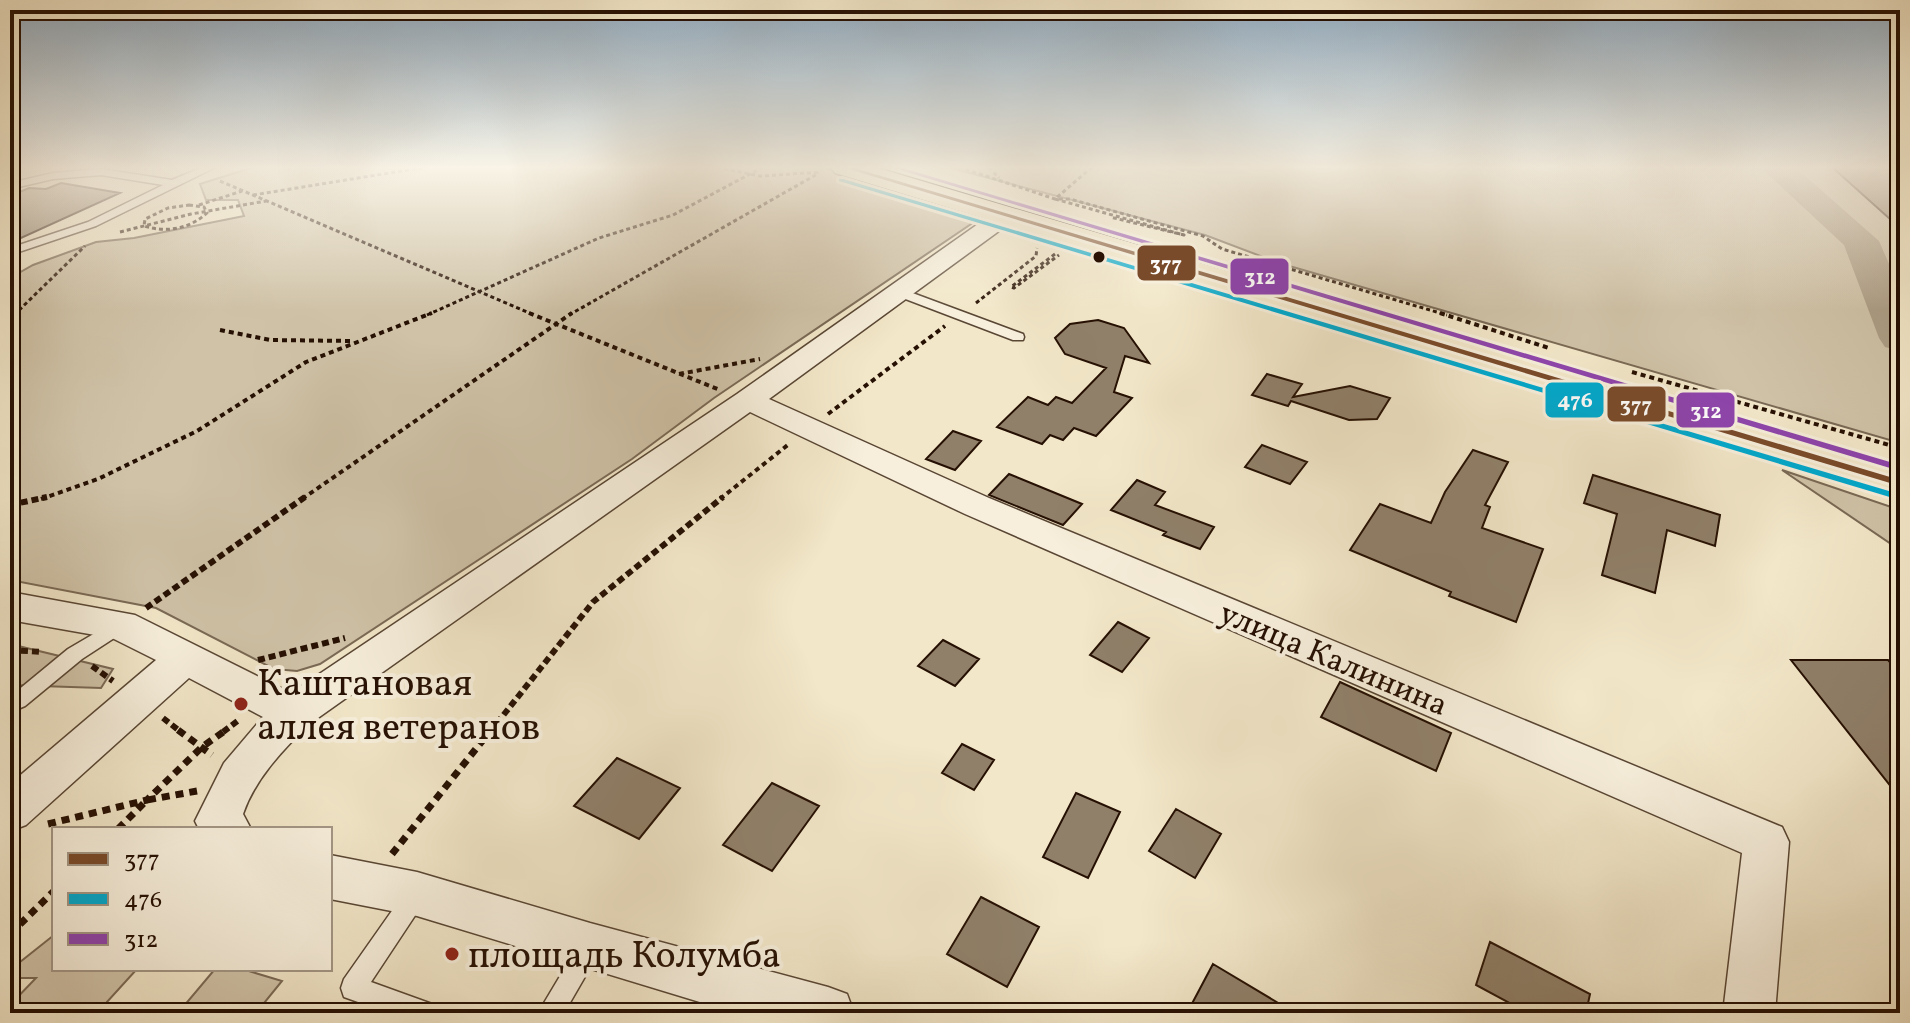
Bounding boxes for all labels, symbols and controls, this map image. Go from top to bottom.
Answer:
line badge: 377 [1136,244,1197,282]
unlabelled marker [1091,249,1107,265]
text: 377 [1150,250,1182,281]
line badge: 312 [1229,257,1290,296]
text: 312 [1244,263,1276,294]
line badge: 476 [1544,381,1605,419]
line badge: 377 [1606,385,1667,423]
text: 476 [1557,386,1593,417]
text: 377 [1620,391,1652,422]
line badge: 312 [1675,391,1736,429]
text: 312 [1690,397,1722,428]
street label: улица Калинина [1212,593,1454,729]
place label: Каштановая аллея ветеранов [257,659,540,756]
marker: Каштановая аллея ветеранов [232,695,250,713]
legend [52,827,332,971]
text: 377 [124,844,160,878]
text: 476 [124,884,162,918]
text: 312 [124,924,159,958]
place label: площадь Колумба [468,931,781,984]
marker: площадь Колумба [443,945,461,963]

